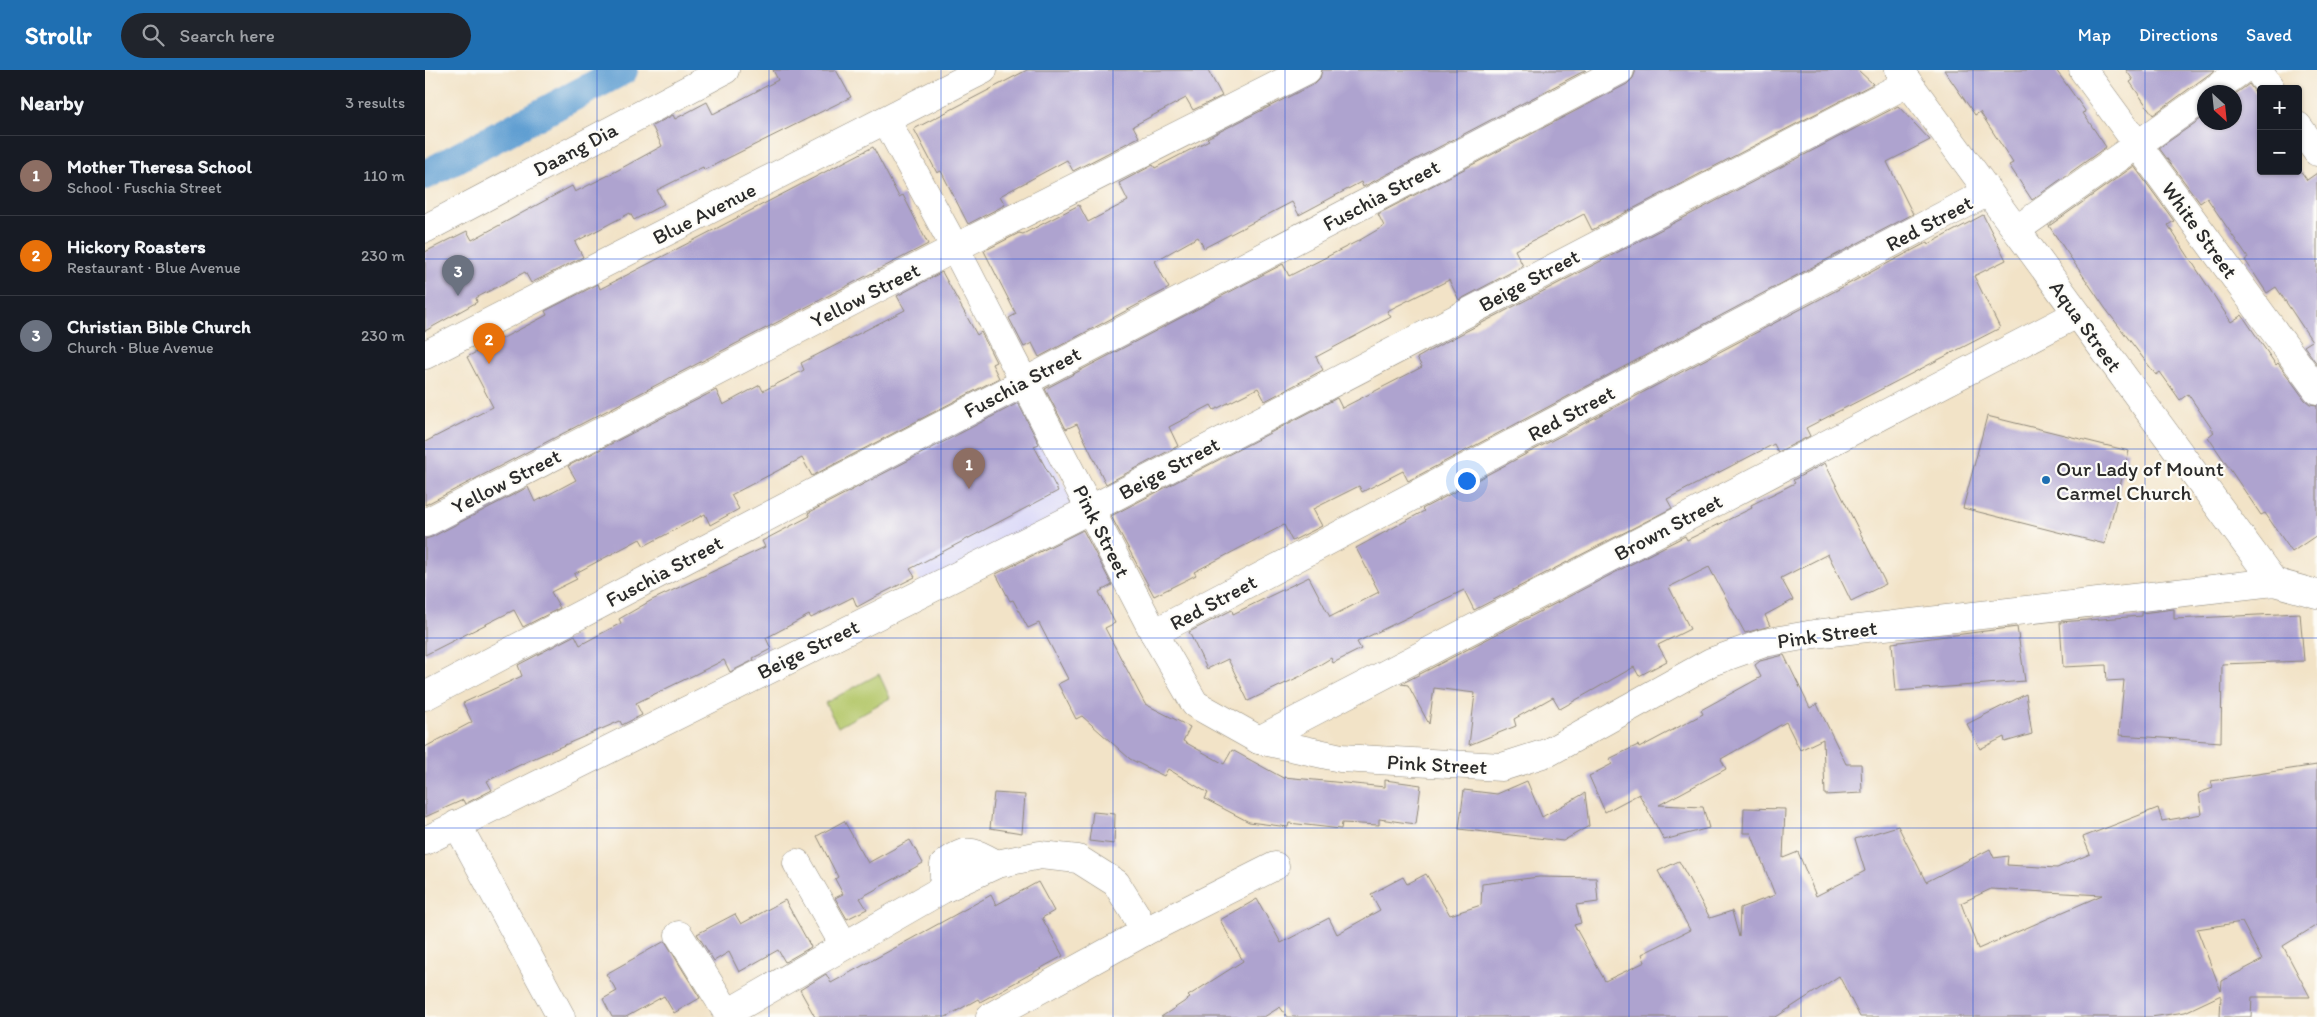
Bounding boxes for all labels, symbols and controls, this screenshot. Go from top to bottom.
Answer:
search box [121,13,471,58]
text: Strollr [25,21,91,50]
icon: search [139,21,167,49]
text: Search here [179,24,275,47]
text: Map [2078,24,2111,46]
text: Directions [2139,24,2218,46]
text: Saved [2246,24,2292,46]
north arrow [2197,85,2242,130]
map controls [2257,85,2302,175]
button: + [2257,85,2302,130]
text: Nearby [20,90,84,115]
text: 3 results [345,93,405,112]
street label: Daang Dia [529,116,622,182]
button: − [2257,130,2302,175]
street label: Fuschia Street [1318,154,1444,236]
text: Mother Theresa School [67,155,252,178]
text: 1 [32,166,40,185]
text: 110 m [363,166,405,185]
street label: Blue Avenue [648,176,760,250]
street label: White Street [2157,177,2243,283]
text: School · Fuschia Street [67,178,222,197]
street label: Red Street [1881,190,1977,256]
text: Hickory Roasters [67,235,206,258]
street label: Beige Street [1474,243,1584,317]
text: 2 [32,246,40,265]
text: 230 m [361,246,405,265]
pin: 3 [442,255,474,296]
street label: Yellow Street [806,257,924,333]
text: Restaurant · Blue Avenue [67,258,241,277]
street label: Aqua Street [2044,275,2128,377]
text: Christian Bible Church [67,315,251,338]
pin: 2 [473,323,505,364]
text: 3 [32,326,40,345]
text: 230 m [361,326,405,345]
text: Church · Blue Avenue [67,338,214,357]
street label: Fuschia Street [959,341,1085,423]
street label: Red Street [1523,380,1619,446]
street label: Beige Street [1114,431,1224,505]
street label: Yellow Street [447,443,565,519]
pin: 1 [953,448,985,489]
place label: Our Lady of Mount Carmel Church [2056,456,2224,505]
your location [1454,468,1480,494]
marker: Our Lady of Mount Carmel Church [2040,474,2052,486]
street label: Pink Street [1068,481,1136,582]
street label: Brown Street [1610,488,1727,566]
street label: Fuschia Street [601,530,727,612]
street label: Red Street [1165,569,1261,635]
street label: Beige Street [753,614,863,684]
street label: Pink Street [1775,615,1879,653]
street label: Pink Street [1386,749,1488,779]

